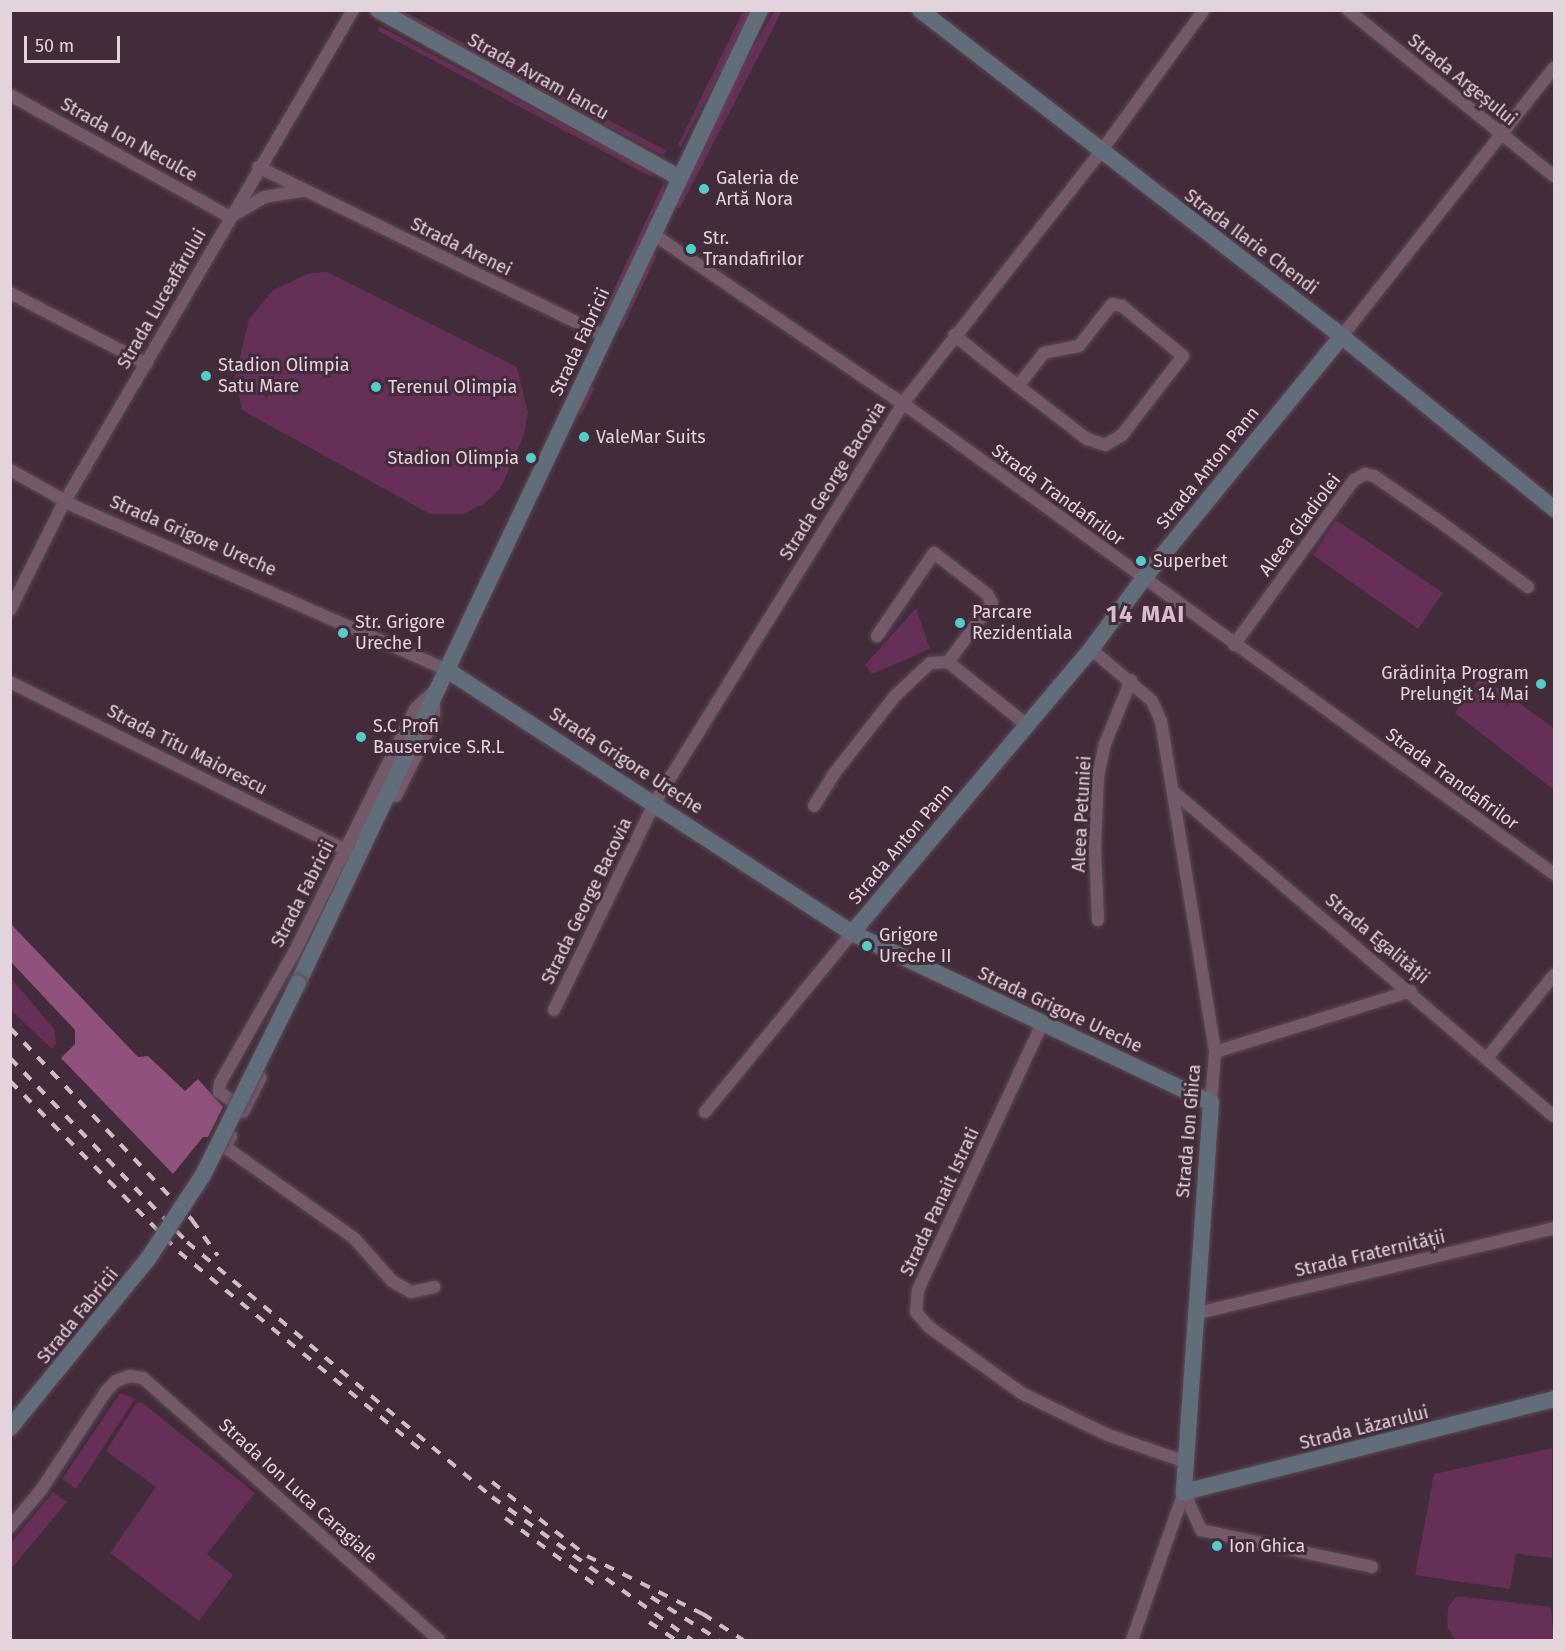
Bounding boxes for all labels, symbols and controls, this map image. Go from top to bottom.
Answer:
scale bar [27,24,123,62]
street label: Strada Avram Iancu [464,29,612,125]
street label: Strada Argeșului [1403,30,1521,130]
text: 50 m [35,35,74,57]
street label: Strada Ion Neculce [57,93,201,187]
place label: Galeria de Artă Nora [716,168,799,210]
marker: Galeria de Artă Nora [697,182,711,196]
street label: Strada Ilarie Chendi [1180,185,1322,299]
street label: Strada Arenei [407,213,515,281]
street label: Strada Luceafărului [113,225,211,373]
place label: Str. Trandafirilor [703,228,804,270]
marker: Str. Trandafirilor [684,242,698,256]
street label: Strada Fabricii [546,285,614,399]
place label: Stadion Olimpia Satu Mare [218,355,349,398]
marker: Stadion Olimpia Satu Mare [199,369,213,383]
place label: Terenul Olimpia [388,376,517,398]
marker: Terenul Olimpia [369,380,383,394]
street label: Strada George Bacovia [775,398,891,564]
street label: Strada Anton Pann [1152,403,1264,533]
place label: ValeMar Suits [596,426,706,448]
marker: ValeMar Suits [577,430,591,444]
street label: Strada Trandafirilor [987,440,1129,550]
place label: Stadion Olimpia [388,447,519,469]
marker: Stadion Olimpia [524,451,538,465]
street label: Aleea Gladiolei [1255,470,1345,580]
street label: Strada Grigore Ureche [106,491,280,581]
place label: Superbet [1153,550,1228,572]
marker: Superbet [1134,554,1148,568]
district label: 14 MAI [1106,601,1186,629]
place label: Parcare Rezidentiala [972,602,1073,644]
place label: Str. Grigore Ureche I [355,612,445,654]
marker: Parcare Rezidentiala [953,616,967,630]
marker: Str. Grigore Ureche I [336,626,350,640]
place label: Grădinița Program Prelungit 14 Mai [1381,663,1529,706]
marker: Grădinița Program Prelungit 14 Mai [1534,677,1548,691]
street label: Strada Titu Maiorescu [103,700,271,800]
street label: Strada Grigore Ureche [545,703,707,819]
place label: S.C Profi Bauservice S.R.L [373,716,504,758]
street label: Strada Trandafirilor [1381,724,1523,834]
marker: S.C Profi Bauservice S.R.L [354,730,368,744]
street label: Aleea Petuniei [1068,755,1096,873]
street label: Strada Anton Pann [844,779,958,909]
street label: Strada George Bacovia [537,814,637,988]
street label: Strada Fabricii [267,837,339,951]
street label: Strada Egalității [1321,889,1433,989]
place label: Grigore Ureche II [879,925,951,968]
marker: Grigore Ureche II [860,939,874,953]
street label: Strada Grigore Ureche [974,962,1146,1058]
street label: Strada Ion Ghica [1172,1063,1206,1199]
street label: Strada Panait Istrati [896,1124,984,1280]
street label: Strada Fraternității [1293,1226,1447,1282]
street label: Strada Fabricii [33,1264,123,1368]
street label: Strada Lăzarului [1297,1402,1431,1454]
street label: Strada Ion Luca Caragiale [214,1414,382,1568]
place label: Ion Ghica [1229,1535,1305,1557]
marker: Ion Ghica [1210,1539,1224,1553]

